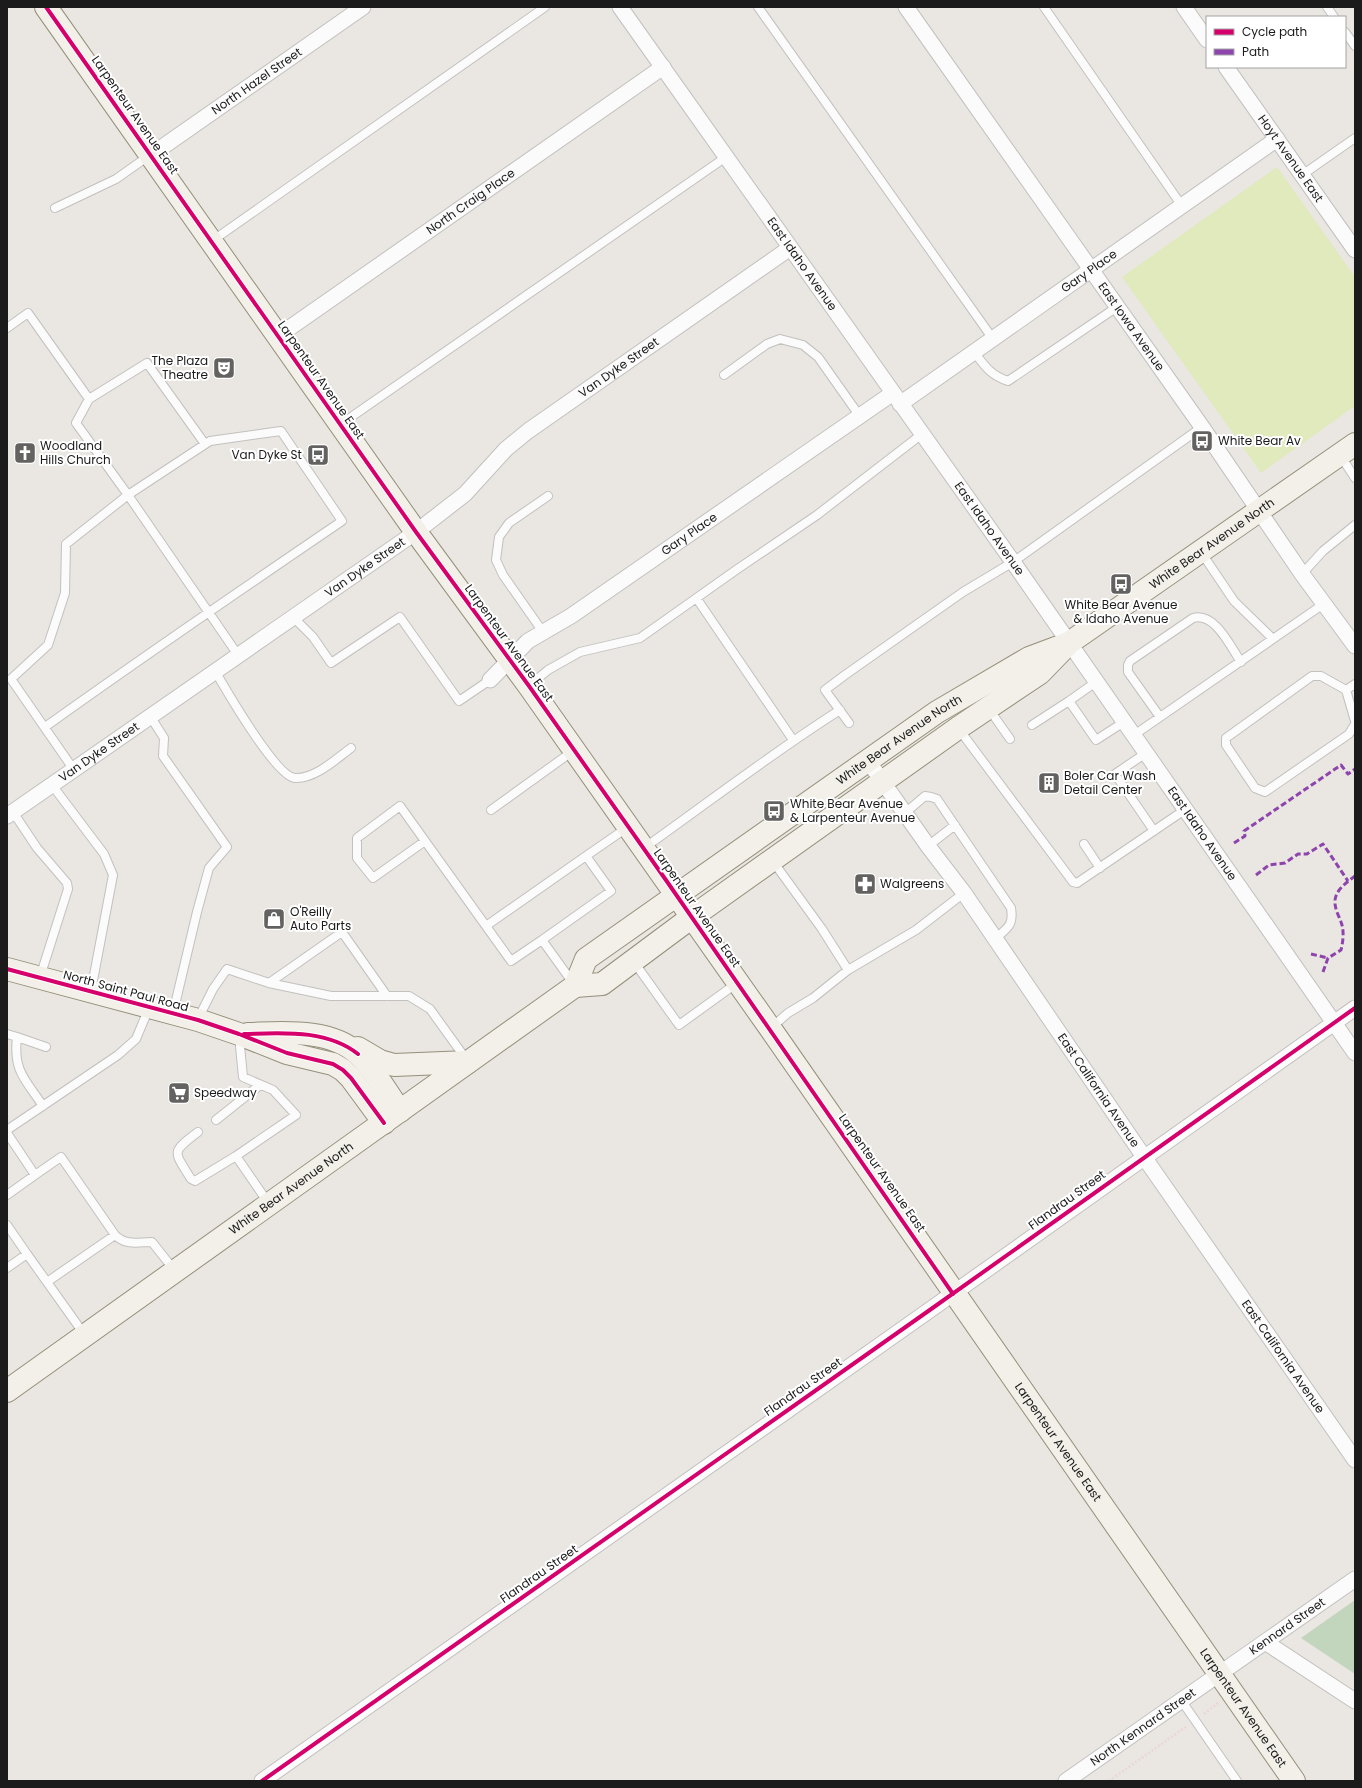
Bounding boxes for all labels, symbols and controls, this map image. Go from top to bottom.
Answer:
legend [1206,16,1346,68]
text: Cycle path [1242,23,1307,40]
street label: North Hazel Street [208,43,305,118]
text: Path [1242,43,1269,60]
street label: Larpenteur Avenue East [88,52,183,177]
street label: Hoyt Avenue East [1254,111,1328,205]
street label: North Craig Place [423,164,518,238]
street label: East Idaho Avenue [763,214,841,314]
street label: Gary Place [1057,245,1120,296]
street label: East Iowa Avenue [1094,278,1169,374]
street label: Larpenteur Avenue East [274,317,369,442]
street label: Van Dyke Street [575,333,662,401]
place label: The Plaza Theatre [152,352,208,383]
theatre icon: The Plaza Theatre [211,355,237,381]
bus stop icon: White Bear Av [1189,428,1215,454]
place label: White Bear Av [1218,432,1301,449]
place label: Woodland Hills Church [40,437,111,468]
church icon: Woodland Hills Church [12,440,38,466]
bus stop icon: Van Dyke St [305,442,331,468]
place label: Van Dyke St [231,446,302,463]
street label: East Idaho Avenue [951,478,1029,578]
street label: White Bear Avenue North [1145,494,1278,593]
street label: Gary Place [657,508,720,559]
street label: Van Dyke Street [321,533,408,601]
bus stop icon: White Bear Avenue & Idaho Avenue [1108,571,1134,597]
street label: Larpenteur Avenue East [461,581,558,705]
place label: White Bear Avenue & Idaho Avenue [1064,596,1178,627]
street label: White Bear Avenue North [832,690,965,788]
street label: Van Dyke Street [55,718,142,786]
place label: Boler Car Wash Detail Center [1064,767,1156,798]
building icon: Boler Car Wash Detail Center [1036,770,1062,796]
street label: East Idaho Avenue [1164,783,1241,884]
place label: White Bear Avenue & Larpenteur Avenue [790,795,915,826]
bus stop icon: White Bear Avenue & Larpenteur Avenue [761,798,787,824]
street label: Larpenteur Avenue East [650,845,745,970]
pharmacy icon: Walgreens [852,871,878,897]
place label: Walgreens [880,875,944,892]
place label: O'Reilly Auto Parts [290,903,351,934]
shop icon: O'Reilly Auto Parts [261,906,287,932]
street label: North Saint Paul Road [61,966,191,1015]
street label: East California Avenue [1054,1030,1144,1150]
supermarket icon: Speedway [166,1080,192,1106]
place label: Speedway [194,1084,257,1101]
street label: Larpenteur Avenue East [835,1110,930,1235]
street label: White Bear Avenue North [225,1138,356,1238]
street label: Flandrau Street [1025,1166,1109,1233]
street label: East California Avenue [1238,1296,1329,1416]
street label: Flandrau Street [760,1353,845,1420]
street label: Larpenteur Avenue East [1011,1379,1106,1505]
street label: Flandrau Street [496,1540,581,1607]
street label: Kennard Street [1246,1593,1328,1658]
street label: Larpenteur Avenue East [1196,1645,1291,1771]
street label: North Kennard Street [1087,1684,1199,1770]

